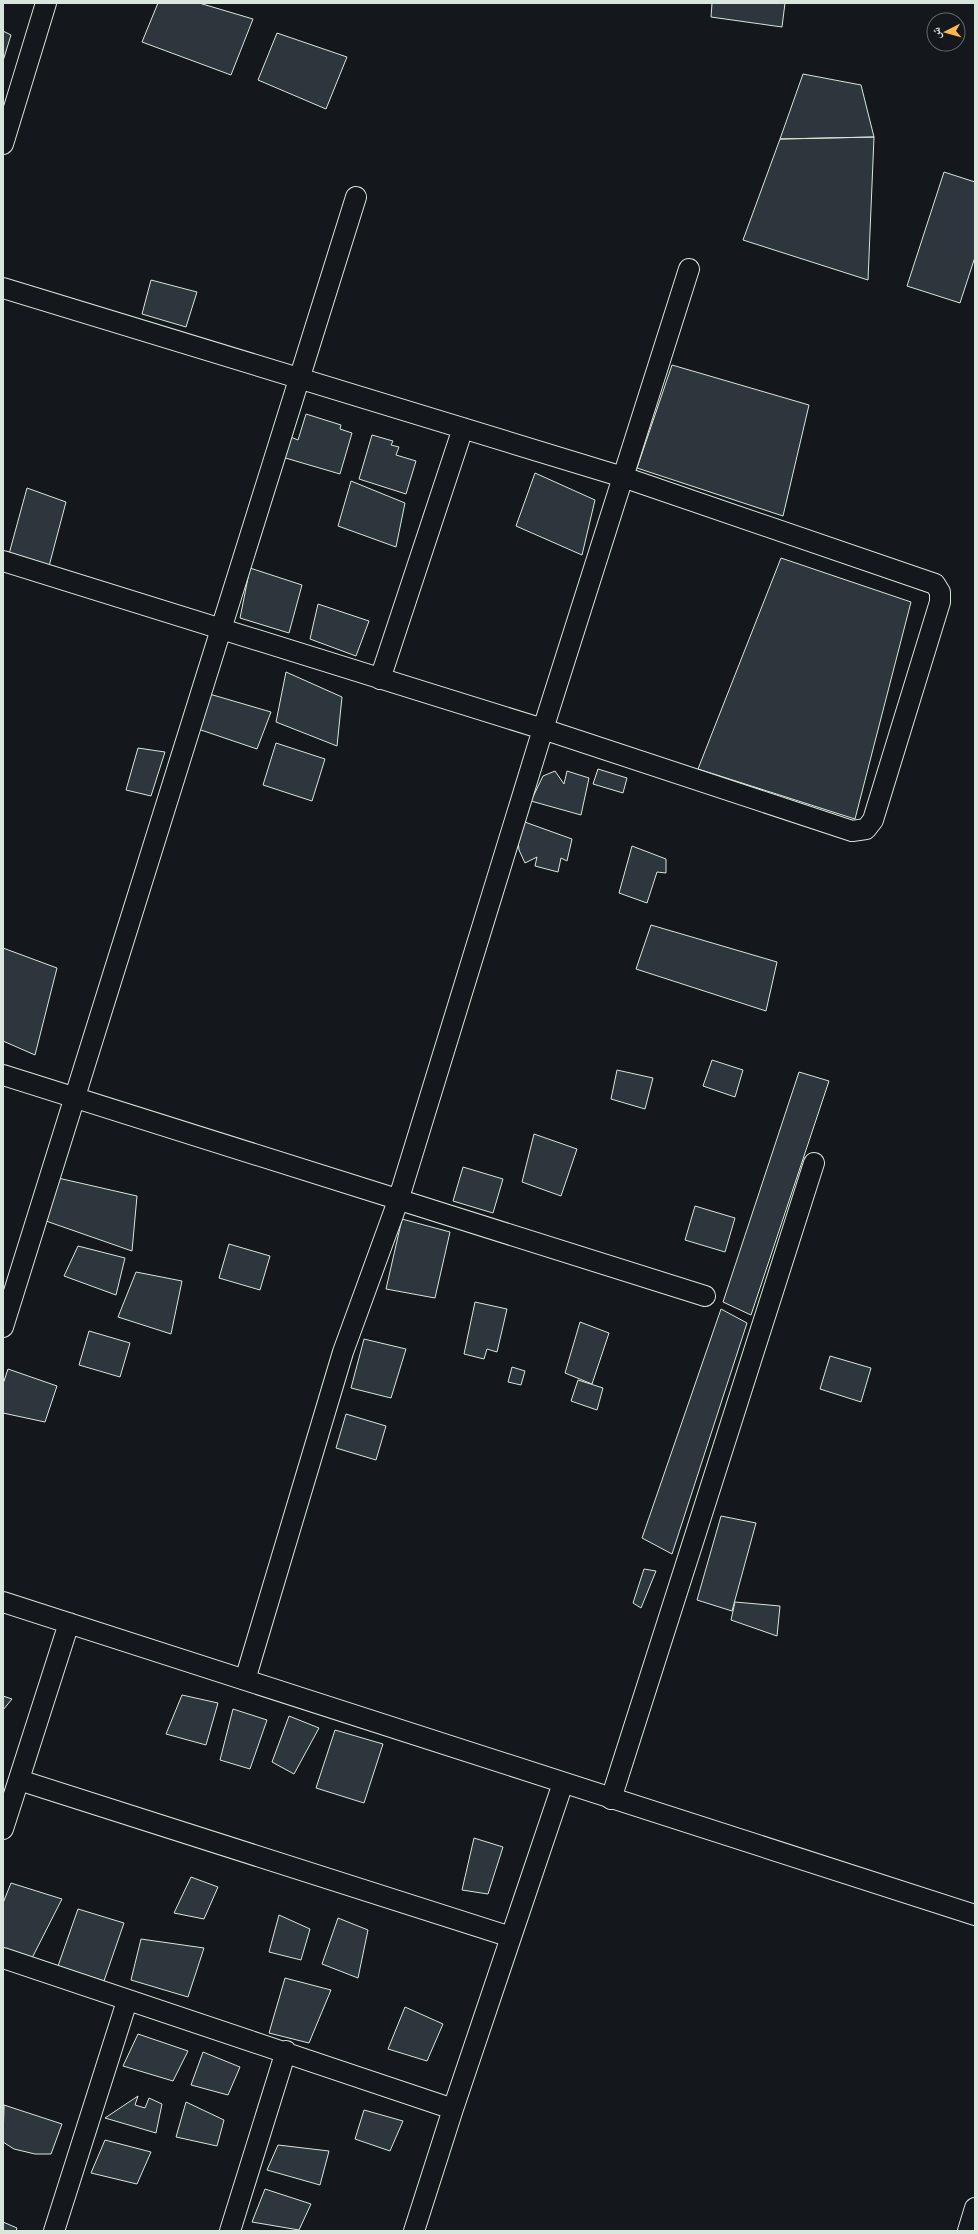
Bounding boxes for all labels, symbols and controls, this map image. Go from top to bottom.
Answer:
north arrow [926,12,966,52]
text: ش [928,26,945,40]

